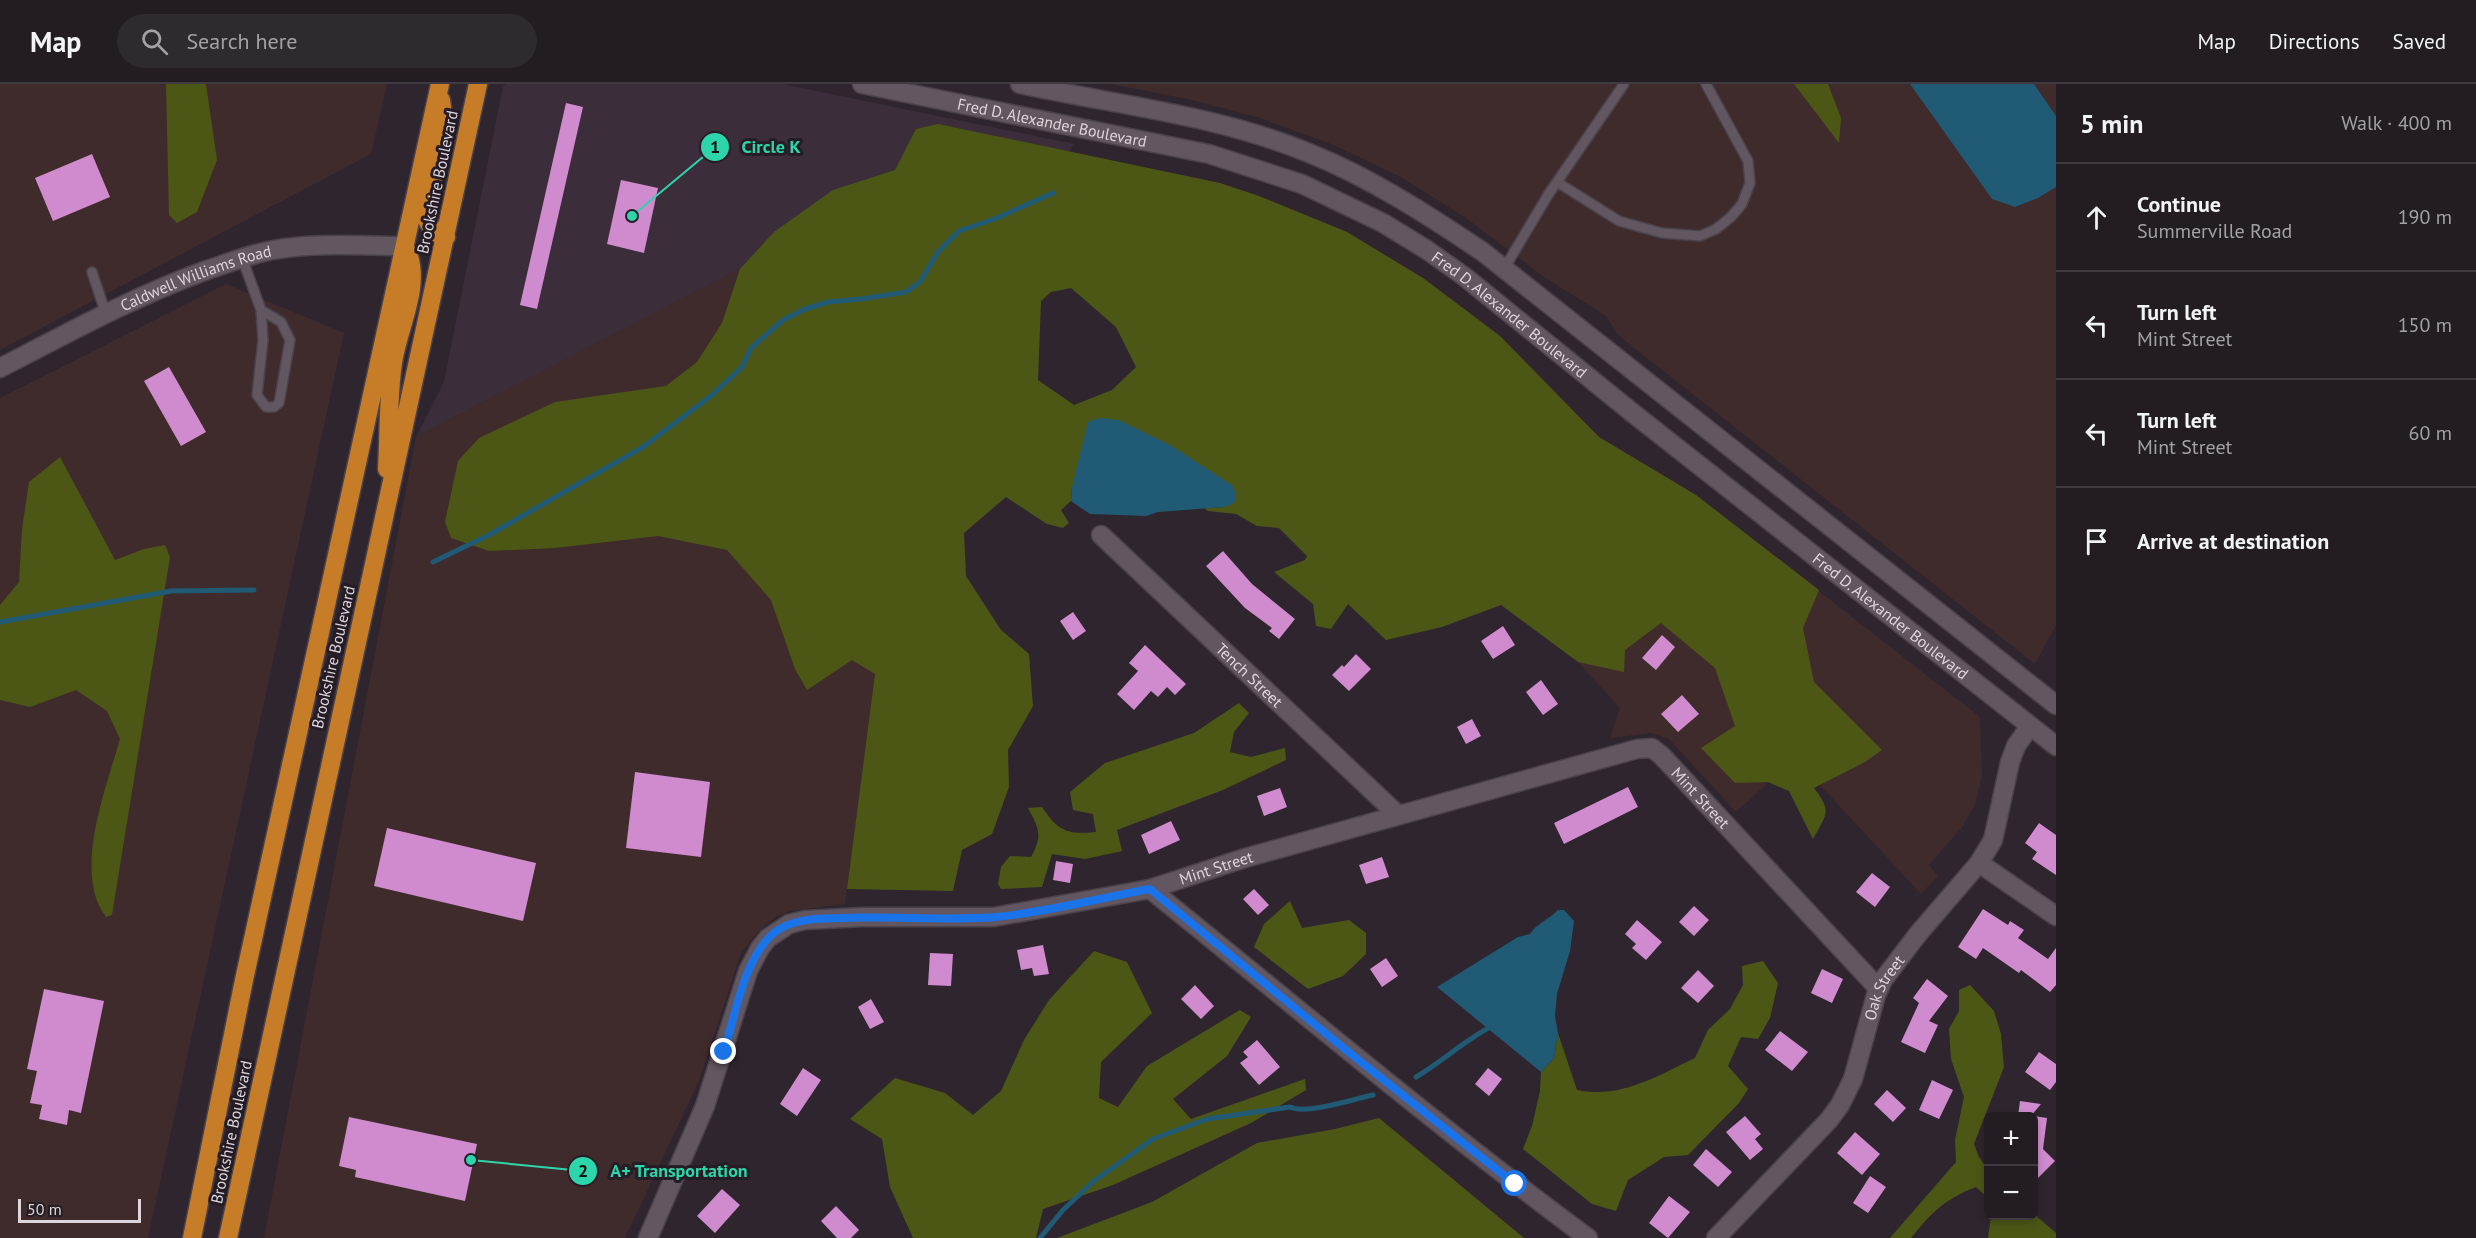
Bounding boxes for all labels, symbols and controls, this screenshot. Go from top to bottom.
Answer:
search box [117,14,537,68]
text: Map [30,23,81,60]
icon: search [138,25,171,58]
text: Search here [186,27,297,55]
text: Map [2197,28,2236,55]
text: Directions [2269,28,2360,55]
text: Saved [2393,28,2446,55]
street label: Fred D. Alexander Boulevard [956,94,1149,151]
text: 5 min [2080,107,2143,140]
street label: Brookshire Boulevard [412,109,462,255]
text: Walk · 400 m [2341,110,2452,136]
callout: Circle K [700,129,813,165]
text: 1 [710,135,720,158]
text: Circle K [741,135,801,158]
text: Continue [2137,190,2221,218]
icon: ahead [2080,201,2113,234]
text: 190 m [2398,204,2452,230]
text: Summerville Road [2137,218,2292,244]
street label: Caldwell Williams Road [117,241,273,315]
street label: Fred D. Alexander Boulevard [1428,247,1591,382]
text: Turn left [2137,298,2217,326]
icon: left [2080,309,2113,342]
text: 150 m [2398,312,2452,338]
text: Mint Street [2137,326,2232,352]
text: Turn left [2137,406,2217,434]
icon: left [2080,417,2113,450]
text: 60 m [2409,420,2452,446]
text: Mint Street [2137,434,2232,460]
icon: arrive [2080,525,2113,558]
text: Arrive at destination [2137,527,2329,555]
street label: Fred D. Alexander Boulevard [1809,549,1973,683]
street label: Brookshire Boulevard [307,584,359,730]
street label: Tench Street [1212,639,1288,712]
street label: Mint Street [1667,763,1734,833]
street label: Mint Street [1177,846,1256,889]
street label: Oak Street [1860,950,1909,1023]
route end [710,1038,736,1064]
street label: Brookshire Boulevard [206,1059,256,1205]
map controls [1984,1112,2038,1220]
button: + [1984,1112,2038,1166]
callout: A+ Transportation [568,1153,760,1189]
text: 2 [578,1159,588,1182]
text: A+ Transportation [610,1159,748,1182]
button: − [1984,1166,2038,1220]
route start [1501,1170,1527,1196]
scale bar [18,1196,141,1224]
text: 50 m [27,1199,62,1219]

